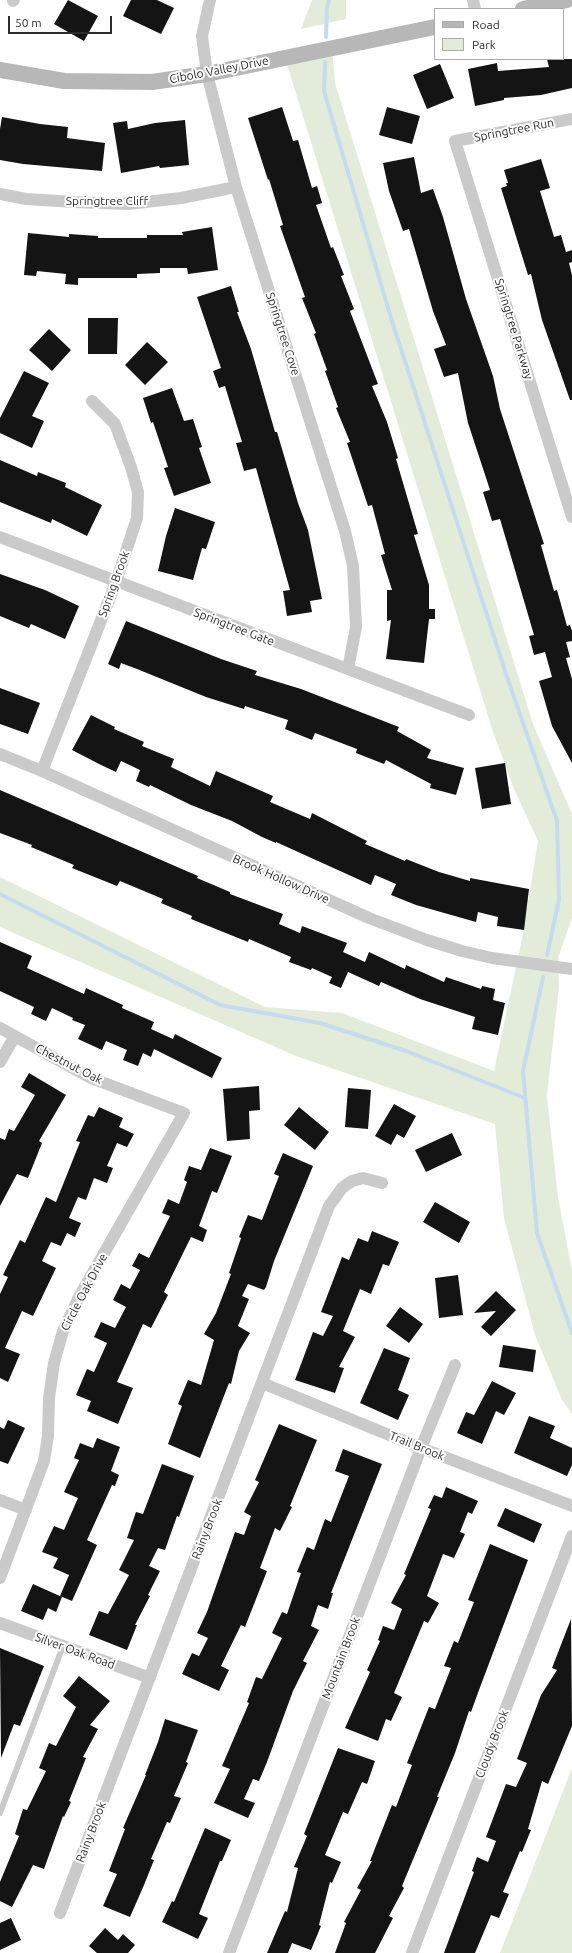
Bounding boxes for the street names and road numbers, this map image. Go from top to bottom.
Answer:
street label: Cibolo Valley Drive [168,53,270,87]
street label: Springtree Run [473,115,555,145]
street label: Springtree Cliff [66,194,148,208]
street label: Springtree Parkway [492,277,536,381]
street label: Springtree Cove [263,291,303,377]
street label: Spring Brook [95,549,133,619]
street label: Springtree Gate [192,605,276,649]
street label: Brook Hollow Drive [231,851,331,907]
street label: Chestnut Oak [33,1041,105,1087]
street label: Circle Oak Drive [58,1251,110,1333]
street label: Trail Brook [387,1428,447,1464]
street label: Rainy Brook [189,1497,225,1561]
street label: Mountain Brook [319,1615,363,1701]
street label: Silver Oak Road [33,1630,117,1672]
street label: Cloudy Brook [472,1708,512,1780]
street label: Rainy Brook [73,1800,109,1864]

